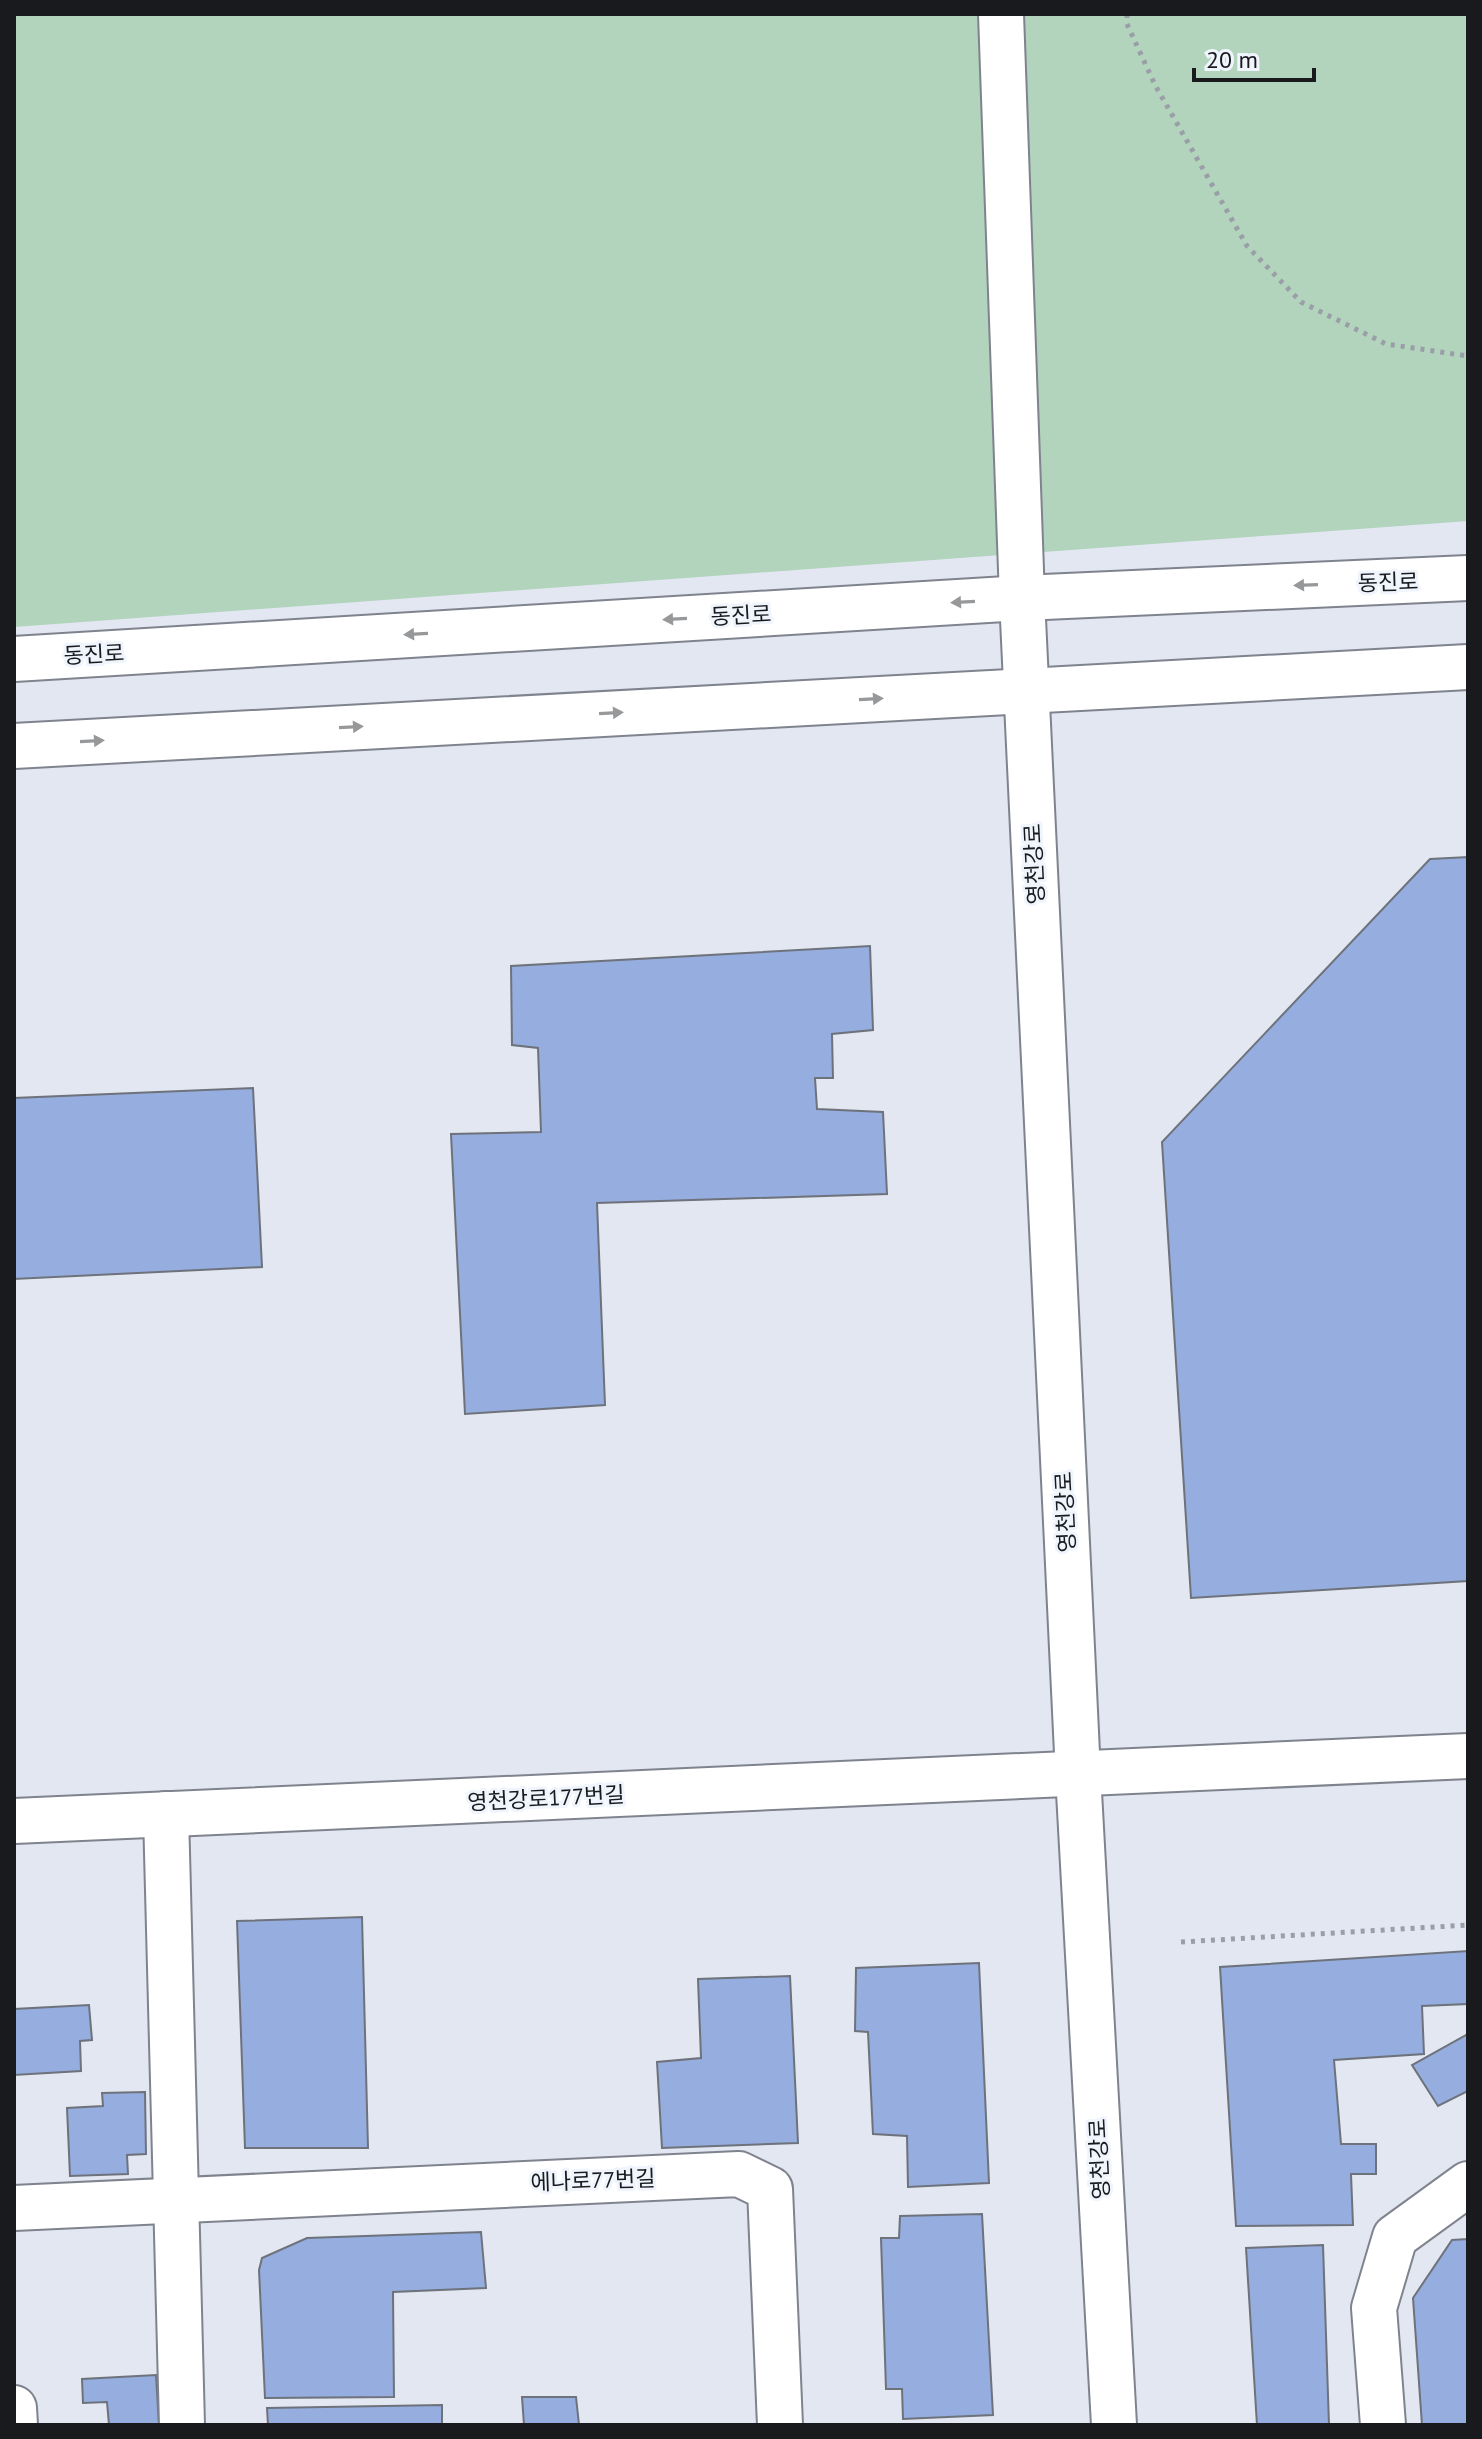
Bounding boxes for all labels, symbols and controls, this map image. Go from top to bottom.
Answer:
scale bar [1194,32,1314,82]
text: 20 m [1206,44,1258,75]
street label: 동진로 [1357,567,1419,597]
one-way arrow [1293,579,1318,592]
one-way arrow [950,595,975,608]
street label: 동진로 [710,599,772,631]
one-way arrow [662,613,687,626]
one-way arrow [403,628,428,641]
street label: 동진로 [63,638,125,670]
one-way arrow [859,692,884,705]
one-way arrow [599,706,624,719]
one-way arrow [339,720,364,733]
one-way arrow [80,735,105,748]
street label: 영천강로 [1018,823,1050,905]
street label: 영천강로 [1049,1471,1081,1553]
street label: 영천강로177번길 [467,1780,625,1816]
street label: 영천강로 [1083,2118,1115,2200]
street label: 에나로77번길 [530,2164,656,2196]

